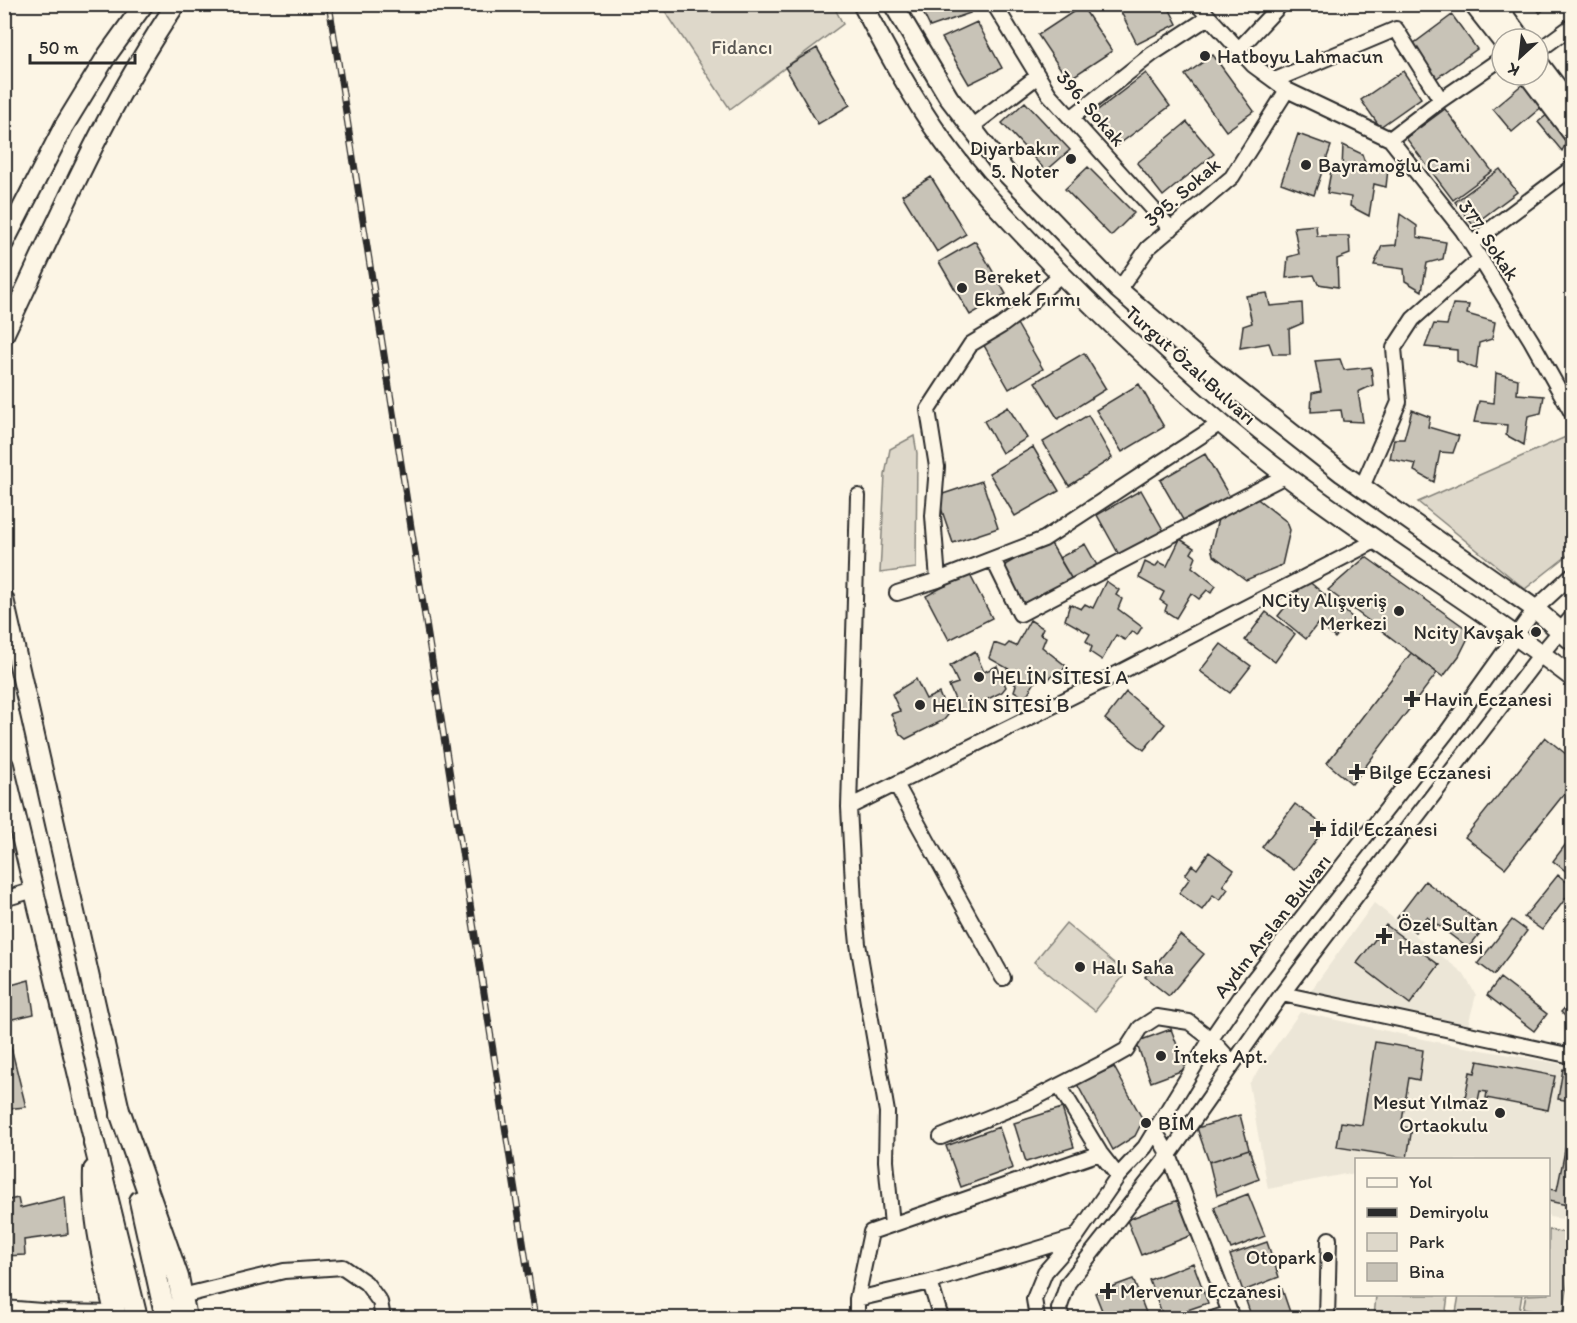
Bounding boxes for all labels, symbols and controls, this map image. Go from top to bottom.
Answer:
scale bar [30,27,135,65]
north arrow [1490,27,1550,87]
park label: Fidancı [711,35,773,59]
text: 50 m [39,37,79,59]
place label: Hatboyu Lahmacun [1217,44,1383,68]
marker: Hatboyu Lahmacun [1198,49,1212,63]
text: K [1504,59,1522,81]
street label: 396. Sokak [1051,65,1131,151]
place label: Diyarbakır 5. Noter [970,136,1059,183]
marker: Diyarbakır 5. Noter [1064,152,1078,166]
street label: 395. Sokak [1139,152,1225,232]
place label: Bayramoğlu Cami [1318,153,1470,177]
marker: Bayramoğlu Cami [1299,158,1313,172]
street label: 377. Sokak [1453,195,1525,285]
place label: Bereket Ekmek Fırını [974,264,1081,311]
marker: Bereket Ekmek Fırını [955,281,969,295]
street label: Turgut Özal Bulvarı [1121,300,1261,430]
place label: NCity Alışveriş Merkezi [1261,588,1387,635]
marker: NCity Alışveriş Merkezi [1392,604,1406,618]
place label: Ncity Kavşak [1413,620,1524,644]
marker: Ncity Kavşak [1529,625,1543,639]
place label: HELİN SİTESİ A [991,665,1129,689]
marker: HELİN SİTESİ A [972,670,986,684]
place label: Havin Eczanesi [1424,687,1552,711]
marker: Havin Eczanesi [1405,692,1419,706]
place label: HELİN SİTESİ B [932,693,1070,717]
marker: HELİN SİTESİ B [913,698,927,712]
place label: Bilge Eczanesi [1369,760,1491,784]
marker: Bilge Eczanesi [1350,765,1364,779]
place label: İdil Eczanesi [1330,817,1438,841]
marker: İdil Eczanesi [1311,822,1325,836]
street label: Aydın Arslan Bulvarı [1208,849,1336,1003]
place label: Özel Sultan Hastanesi [1398,912,1498,959]
marker: Özel Sultan Hastanesi [1375,927,1393,945]
place label: Halı Saha [1092,955,1174,979]
marker: Halı Saha [1073,960,1087,974]
place label: İnteks Apt. [1173,1044,1268,1068]
marker: İnteks Apt. [1154,1049,1168,1063]
place label: Mesut Yılmaz Ortaokulu [1373,1090,1489,1137]
marker: Mesut Yılmaz Ortaokulu [1493,1106,1507,1120]
place label: BİM [1158,1111,1195,1135]
marker: BİM [1139,1116,1153,1130]
legend [1355,1158,1550,1296]
text: Yol [1409,1171,1432,1193]
text: Demiryolu [1409,1201,1489,1223]
text: Park [1409,1231,1444,1253]
place label: Otopark [1246,1245,1317,1269]
marker: Otopark [1321,1250,1335,1264]
text: Bina [1409,1261,1444,1283]
place label: Mervenur Eczanesi [1120,1279,1281,1303]
marker: Mervenur Eczanesi [1101,1284,1115,1298]

